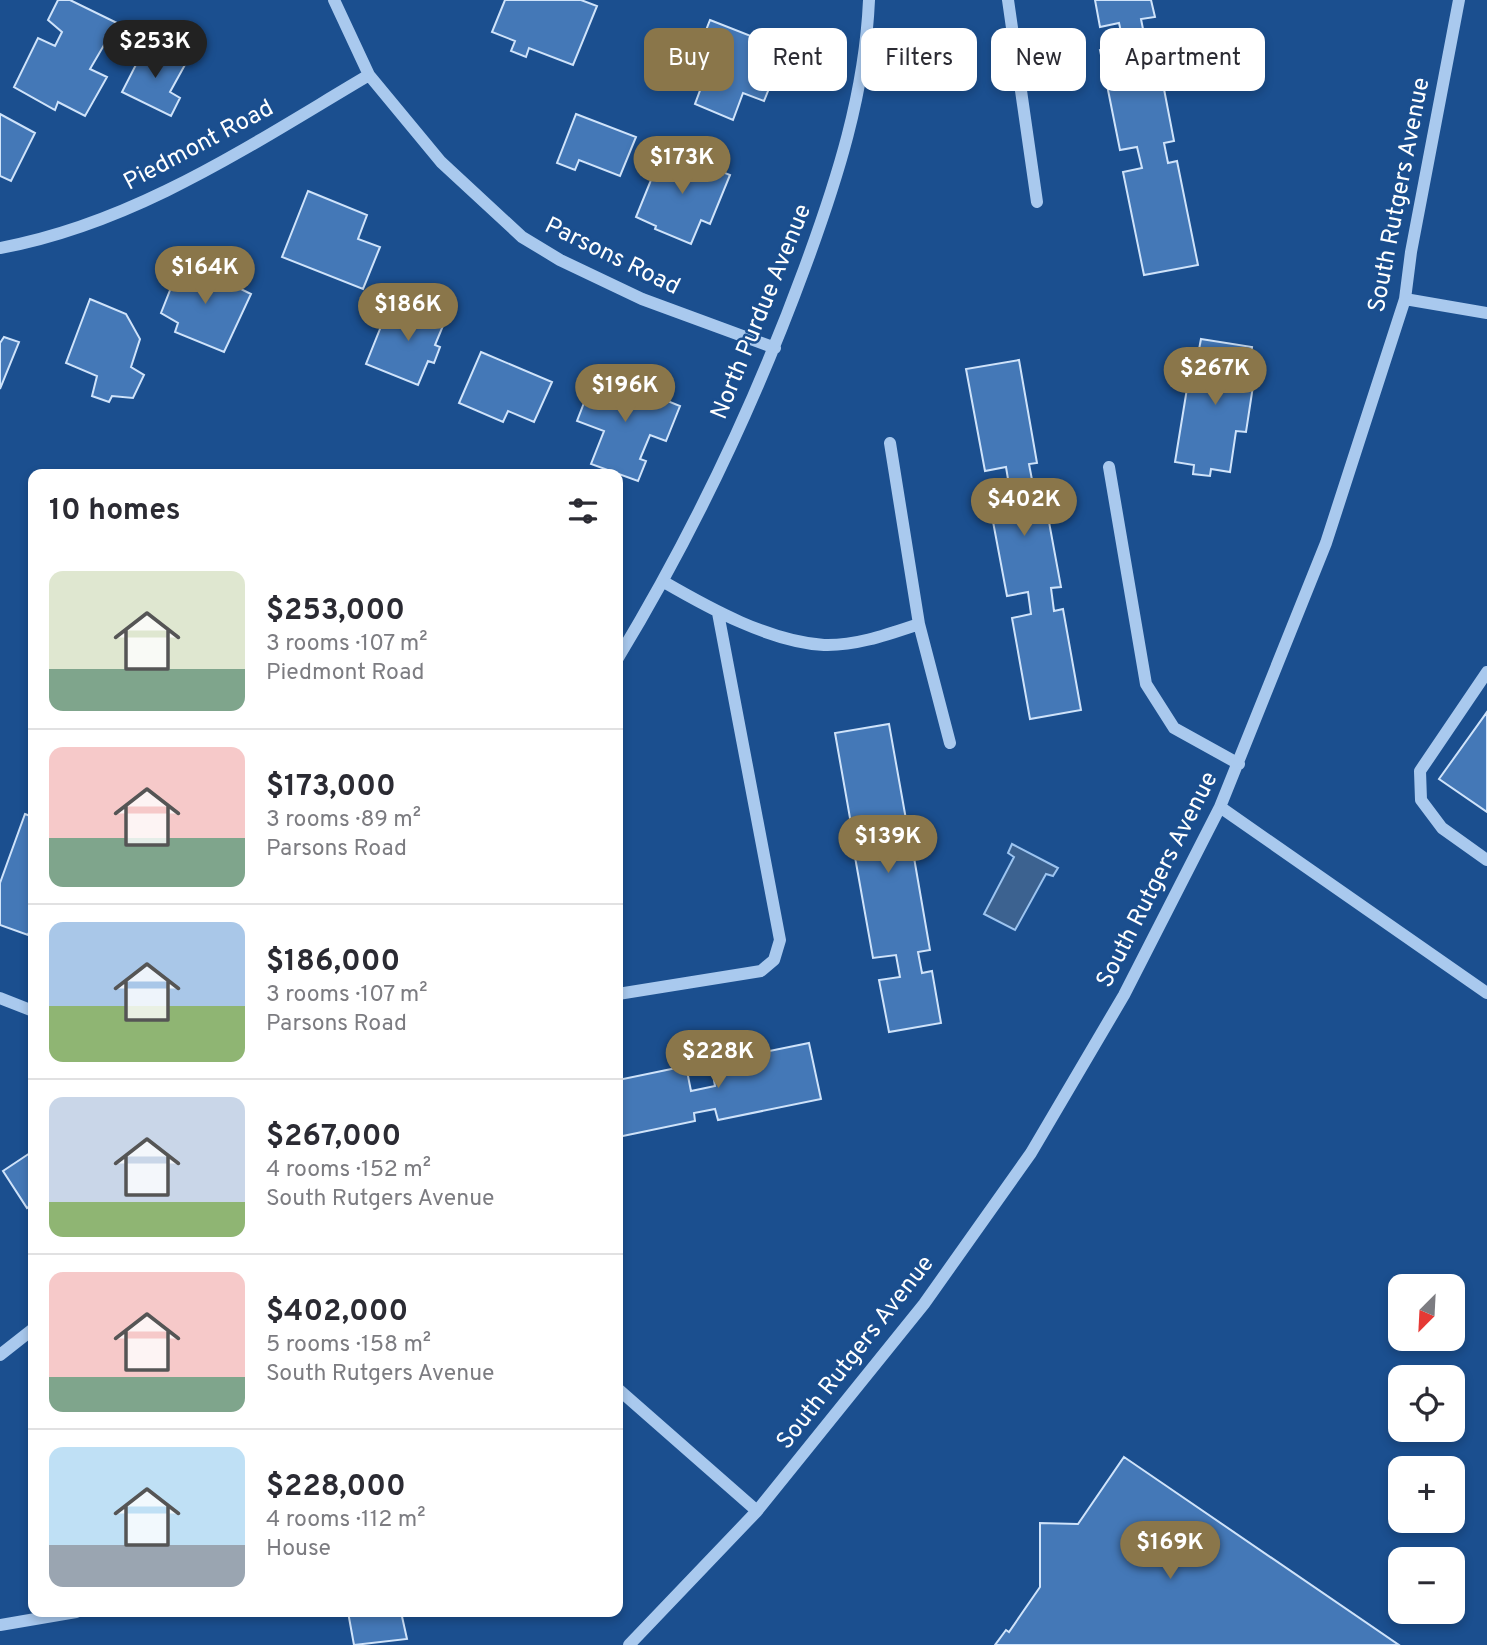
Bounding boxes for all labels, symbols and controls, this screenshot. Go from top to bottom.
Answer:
pin: $253K [106,20,204,80]
text: $253K [119,28,191,57]
chip: Buy [644,28,734,91]
chip: Rent [748,28,847,91]
chip: Filters [861,28,977,91]
chip: New [991,28,1086,91]
chip: Apartment [1100,28,1265,91]
street label: South Rutgers Avenue [1363,75,1437,315]
street label: Piedmont Road [119,94,279,198]
pin: $173K [633,136,731,196]
text: $173K [649,144,715,173]
street label: North Purdue Avenue [705,200,819,424]
street label: Parsons Road [539,211,685,303]
pin: $164K [156,246,254,306]
text: $164K [171,254,239,283]
pin: $186K [359,284,457,343]
text: $186K [374,291,442,320]
pin: $267K [1166,348,1264,407]
text: $267K [1180,355,1250,384]
pin: $196K [576,364,674,424]
text: $196K [591,372,659,401]
pin: $402K [975,478,1073,538]
text: $402K [987,486,1061,515]
icon: filters [564,492,602,530]
text: 10 homes [49,493,180,530]
text: $253,000 [266,593,405,630]
icon: home [105,599,189,683]
text: 3 rooms · 107 m² [266,630,428,659]
text: Piedmont Road [266,659,425,688]
street label: South Rutgers Avenue [1091,767,1225,993]
text: $173,000 [266,769,396,806]
icon: home [105,775,189,859]
text: 3 rooms · 89 m² [266,806,421,835]
pin: $139K [839,816,937,875]
text: $139K [854,823,922,852]
text: Parsons Road [266,835,407,864]
text: $186,000 [266,944,400,981]
icon: home [105,950,189,1034]
text: 3 rooms · 107 m² [266,981,428,1010]
text: Parsons Road [266,1010,407,1039]
pin: $228K [669,1030,767,1090]
text: $228K [682,1038,754,1067]
text: $267,000 [266,1119,401,1156]
icon: home [105,1125,189,1209]
text: 4 rooms · 152 m² [266,1156,431,1185]
text: South Rutgers Avenue [266,1185,494,1214]
street label: South Rutgers Avenue [771,1250,941,1456]
north arrow [1388,1274,1465,1351]
map controls [1388,1274,1465,1624]
text: $402,000 [266,1294,408,1331]
icon: home [105,1300,189,1384]
text: 5 rooms · 158 m² [266,1331,431,1360]
text: South Rutgers Avenue [266,1360,494,1389]
button: locate [1388,1365,1465,1442]
button: + [1388,1456,1465,1533]
text: $228,000 [266,1469,406,1506]
icon: home [105,1475,189,1559]
text: 4 rooms · 112 m² [266,1506,426,1535]
pin: $169K [1121,1522,1219,1581]
text: $169K [1136,1529,1204,1558]
text: House [266,1535,331,1564]
button: − [1388,1547,1465,1624]

